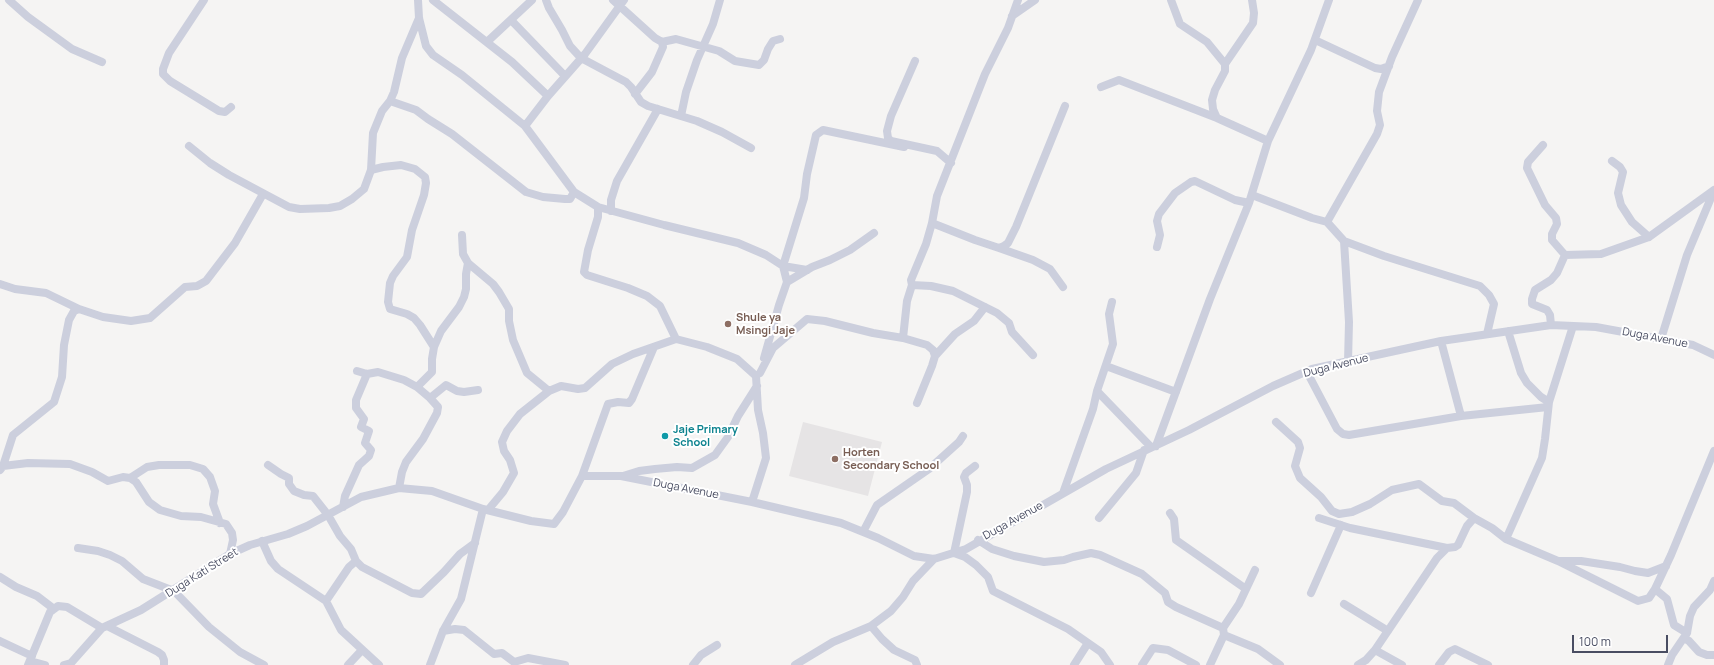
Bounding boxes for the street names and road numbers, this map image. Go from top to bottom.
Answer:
street label: Duga Avenue [1621,325,1689,351]
street label: Duga Avenue [1302,352,1370,380]
street label: Duga Avenue [652,476,720,502]
street label: Duga Avenue [981,499,1045,543]
street label: Duga Kati Street [163,545,241,601]

